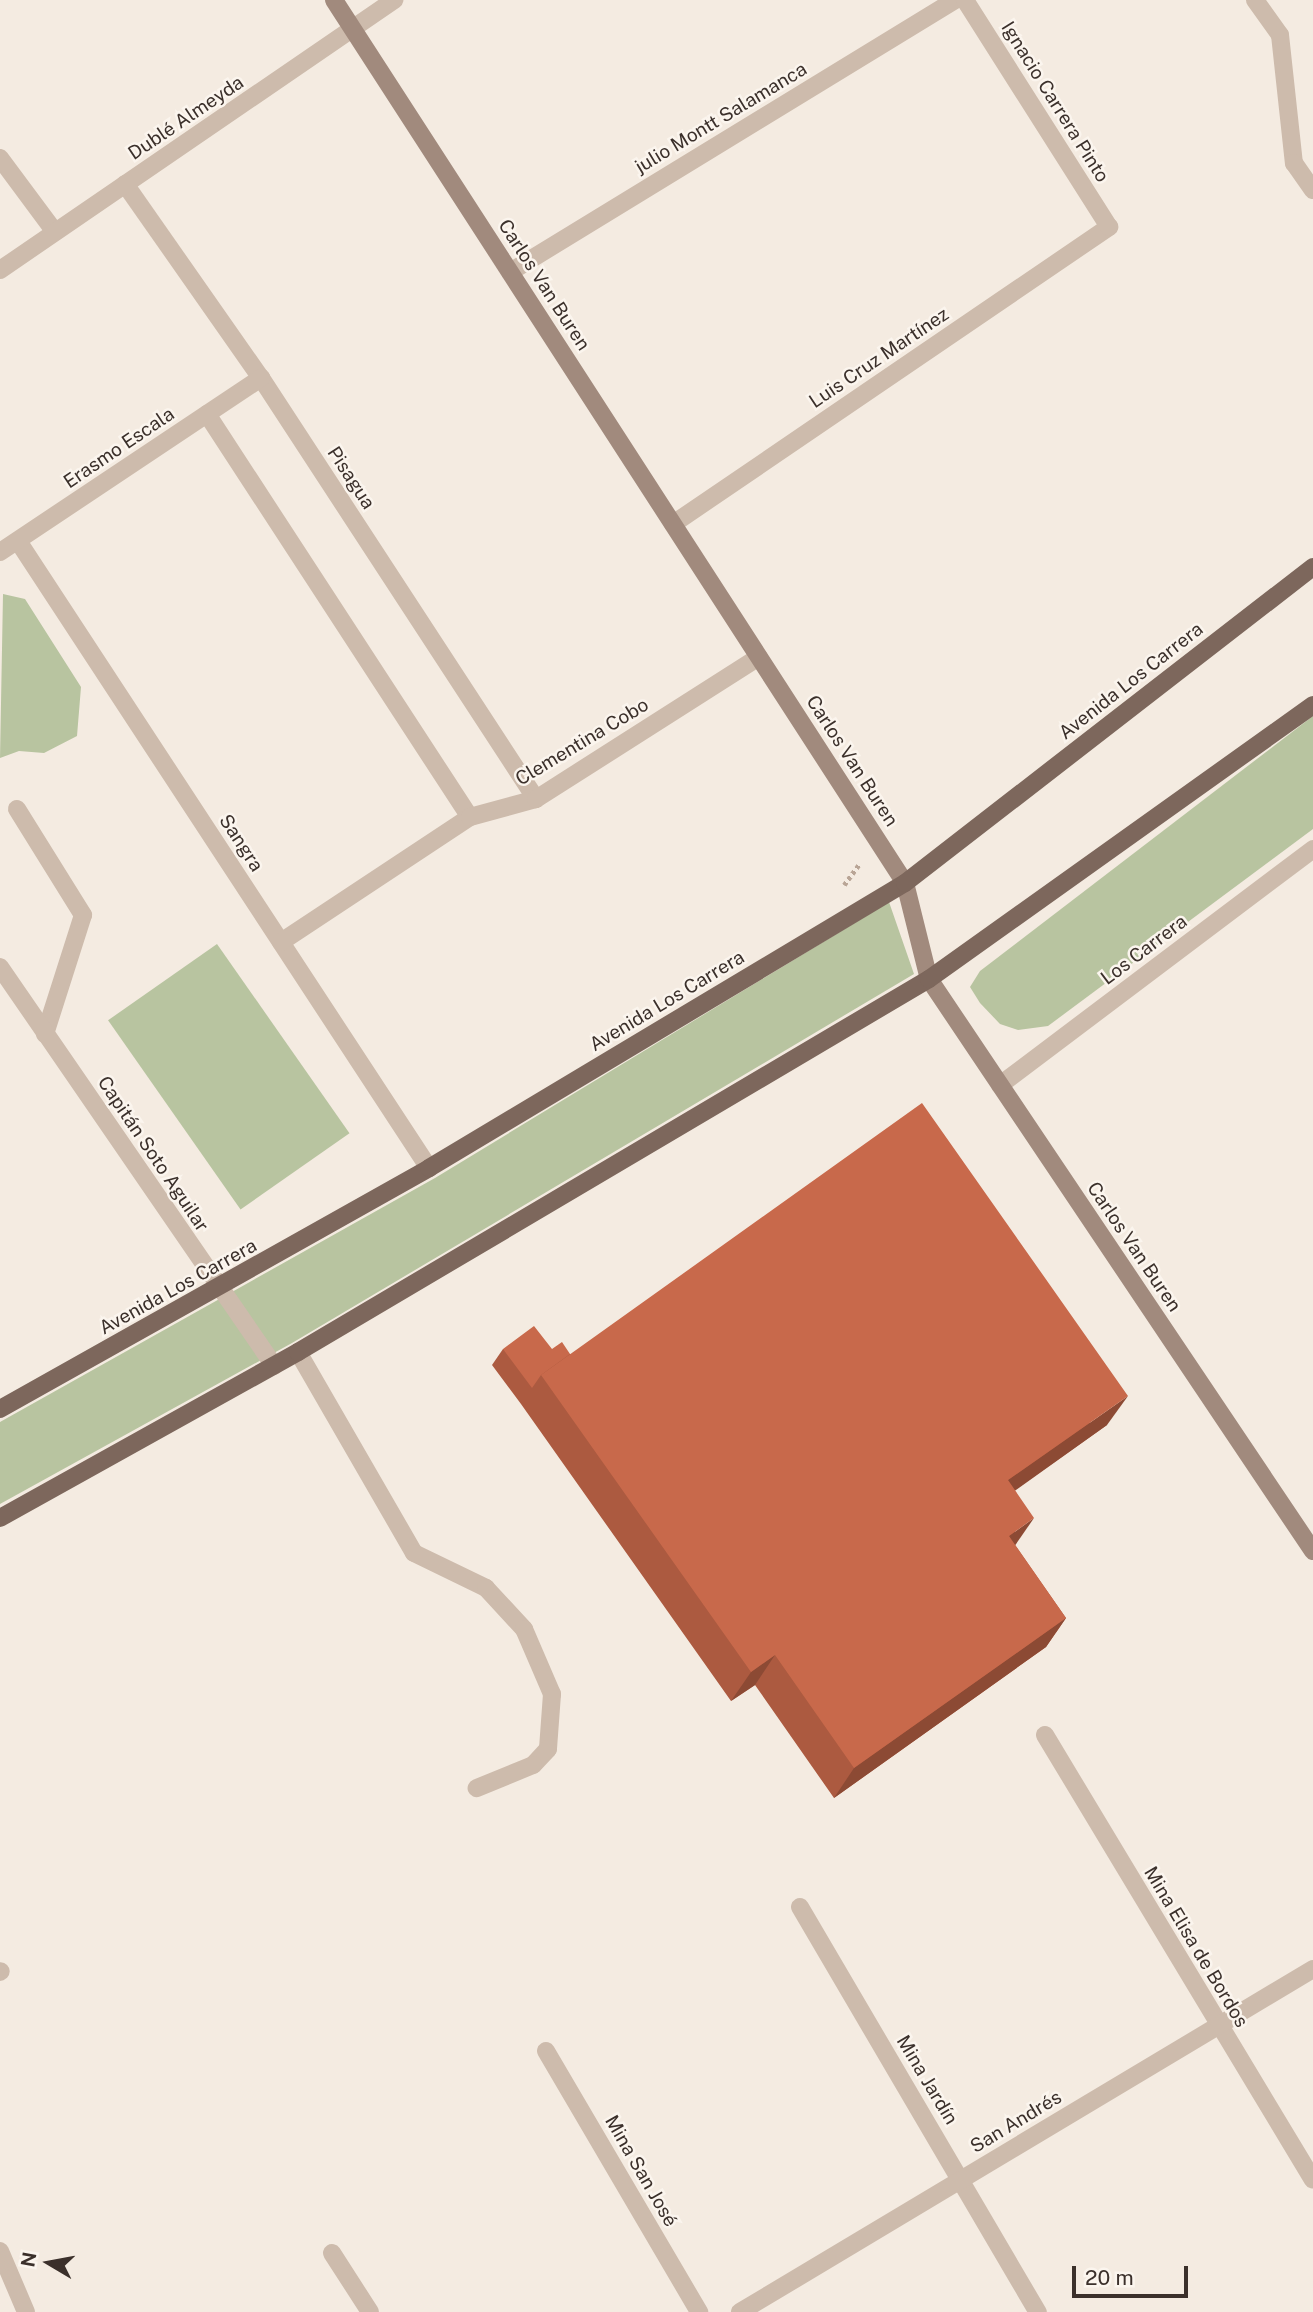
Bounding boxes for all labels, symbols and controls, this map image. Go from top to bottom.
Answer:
street label: Ignacio Carrera Pinto [996,17,1114,187]
street label: julio Montt Salamanca [631,58,811,178]
street label: Dublé Almeyda [124,71,248,165]
street label: Carlos Van Buren [493,215,595,355]
street label: Luis Cruz Martínez [805,303,953,413]
street label: Erasmo Escala [59,403,179,493]
street label: Pisagua [322,442,380,514]
street label: Avenida Los Carrera [1054,618,1208,744]
street label: Carlos Van Buren [801,691,903,831]
street label: Clementina Cobo [511,693,653,791]
street label: Sangra [214,810,268,876]
street label: Los Carrera [1096,910,1192,990]
street label: Avenida Los Carrera [585,946,749,1056]
street label: Capitán Soto Aguilar [92,1072,214,1236]
street label: Carlos Van Buren [1082,1178,1186,1316]
street label: Avenida Los Carrera [95,1234,261,1340]
street label: Mina Elisa de Bordos [1139,1862,1253,2032]
street label: Mina Jardín [891,2031,963,2129]
street label: San Andrés [966,2086,1066,2158]
street label: Mina San José [600,2111,682,2231]
north arrow [14,2228,84,2298]
text: N [16,2250,40,2269]
scale bar [1075,2252,1190,2296]
text: 20 m [1085,2265,1134,2290]

